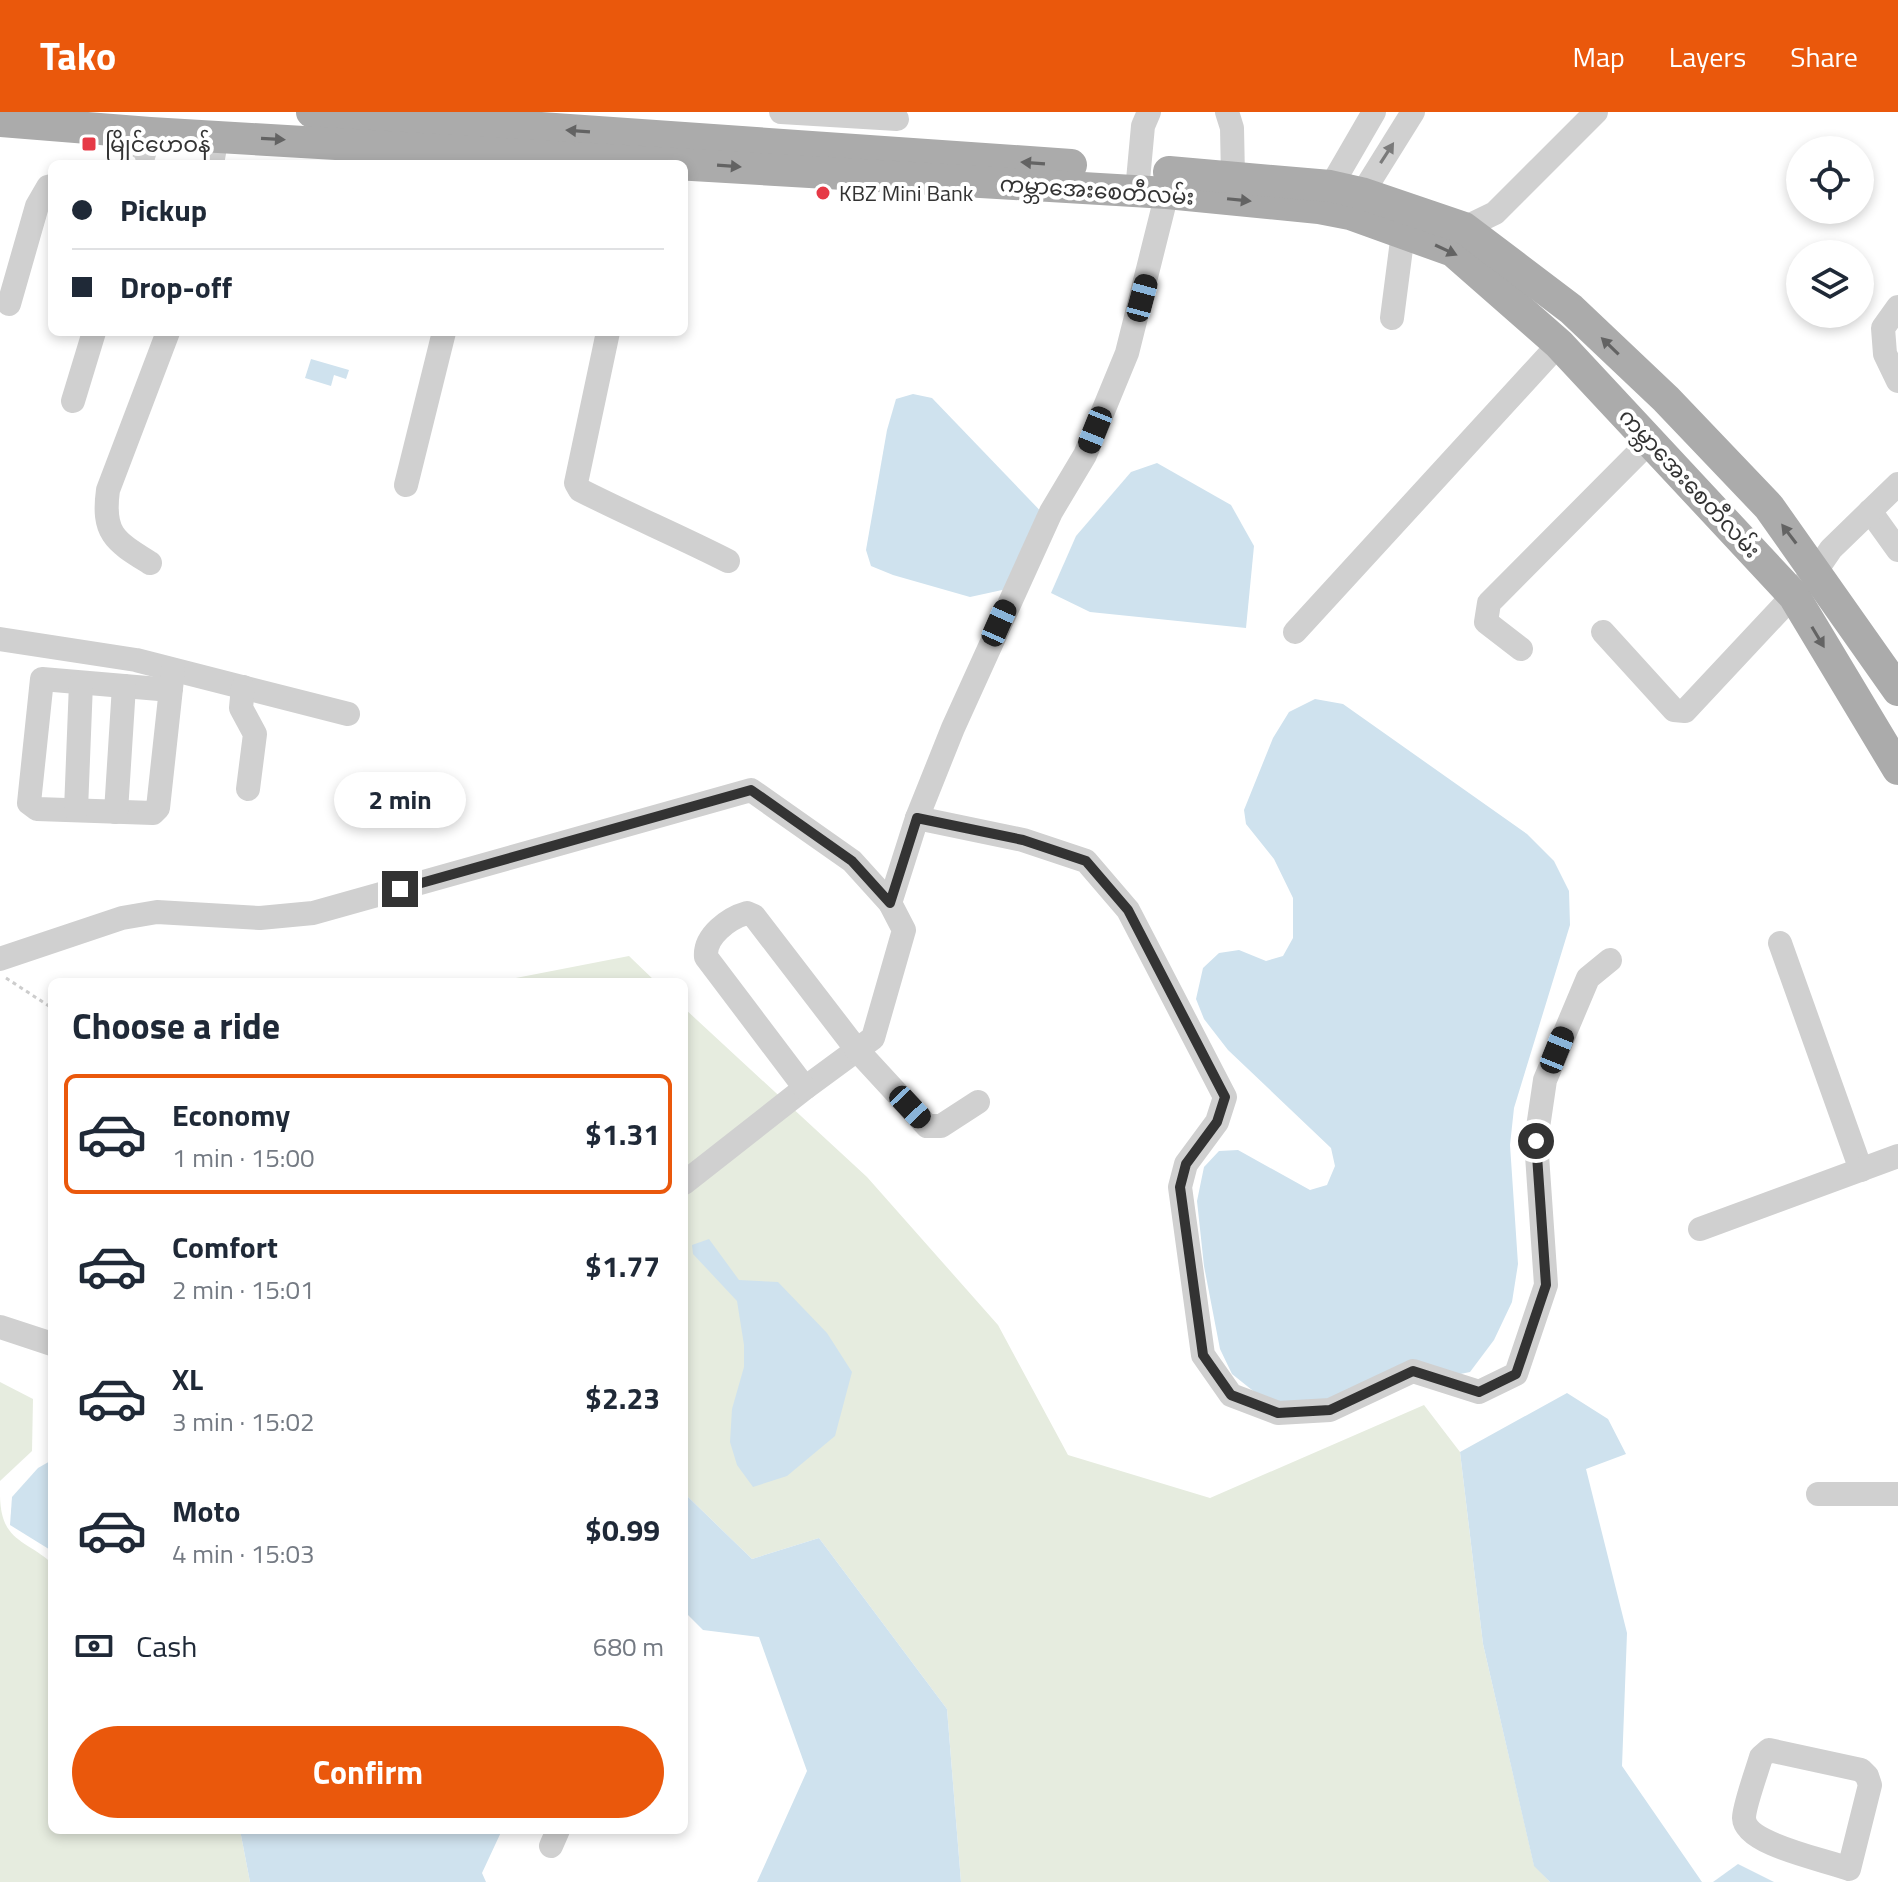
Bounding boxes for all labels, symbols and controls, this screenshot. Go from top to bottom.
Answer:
text: Tako [40,27,116,85]
text: Map [1572,35,1625,78]
text: Layers [1669,35,1746,78]
text: Share [1790,35,1858,78]
one-way arrow [565,124,590,137]
place label: မြိုင်ဟေဝန် [105,127,211,162]
one-way arrow [261,133,286,146]
marker: မြိုင်ဟေဝန် [80,135,98,153]
map controls [1786,136,1874,328]
button: locate [1786,136,1874,224]
one-way arrow [1380,142,1395,163]
one-way arrow [1020,156,1045,169]
one-way arrow [717,160,742,173]
street label: ကမ္ဘာအေးစေတီလမ်း [999,166,1195,215]
place label: KBZ Mini Bank [839,176,974,210]
marker: KBZ Mini Bank [814,184,832,202]
text: Pickup [120,187,207,233]
one-way arrow [1227,194,1252,207]
button: layers [1786,240,1874,328]
one-way arrow [1434,243,1457,257]
text: Drop-off [120,264,232,310]
car [1124,272,1160,324]
one-way arrow [1601,338,1620,356]
street label: ကမ္ဘာအေးစေတီလမ်း [1610,400,1769,566]
car [1075,403,1115,457]
one-way arrow [1782,524,1798,545]
car [978,596,1020,650]
one-way arrow [1811,626,1825,648]
callout: 2 min [334,773,466,829]
text: 2 min [368,780,432,819]
route end [382,871,418,907]
text: Choose a ride [72,998,280,1053]
car [1537,1023,1577,1077]
car [885,1081,935,1133]
text: Economy [172,1092,290,1138]
icon: car [76,1098,148,1170]
text: $1.31 [585,1111,660,1157]
route start [1518,1123,1554,1159]
text: 1 min · 15:00 [172,1138,315,1177]
text: Comfort [172,1224,278,1270]
icon: car [76,1230,148,1302]
text: $1.77 [585,1243,660,1289]
text: 2 min · 15:01 [172,1270,315,1309]
text: XL [172,1356,203,1402]
icon: car [76,1362,148,1434]
text: $2.23 [585,1375,660,1421]
text: 3 min · 15:02 [172,1402,315,1441]
text: Moto [172,1488,240,1534]
icon: car [76,1494,148,1566]
text: $0.99 [585,1507,660,1553]
text: 4 min · 15:03 [172,1534,315,1573]
text: Cash [136,1623,197,1669]
icon: cash [72,1624,116,1668]
text: 680 m [593,1627,664,1666]
button: Confirm [72,1726,664,1818]

